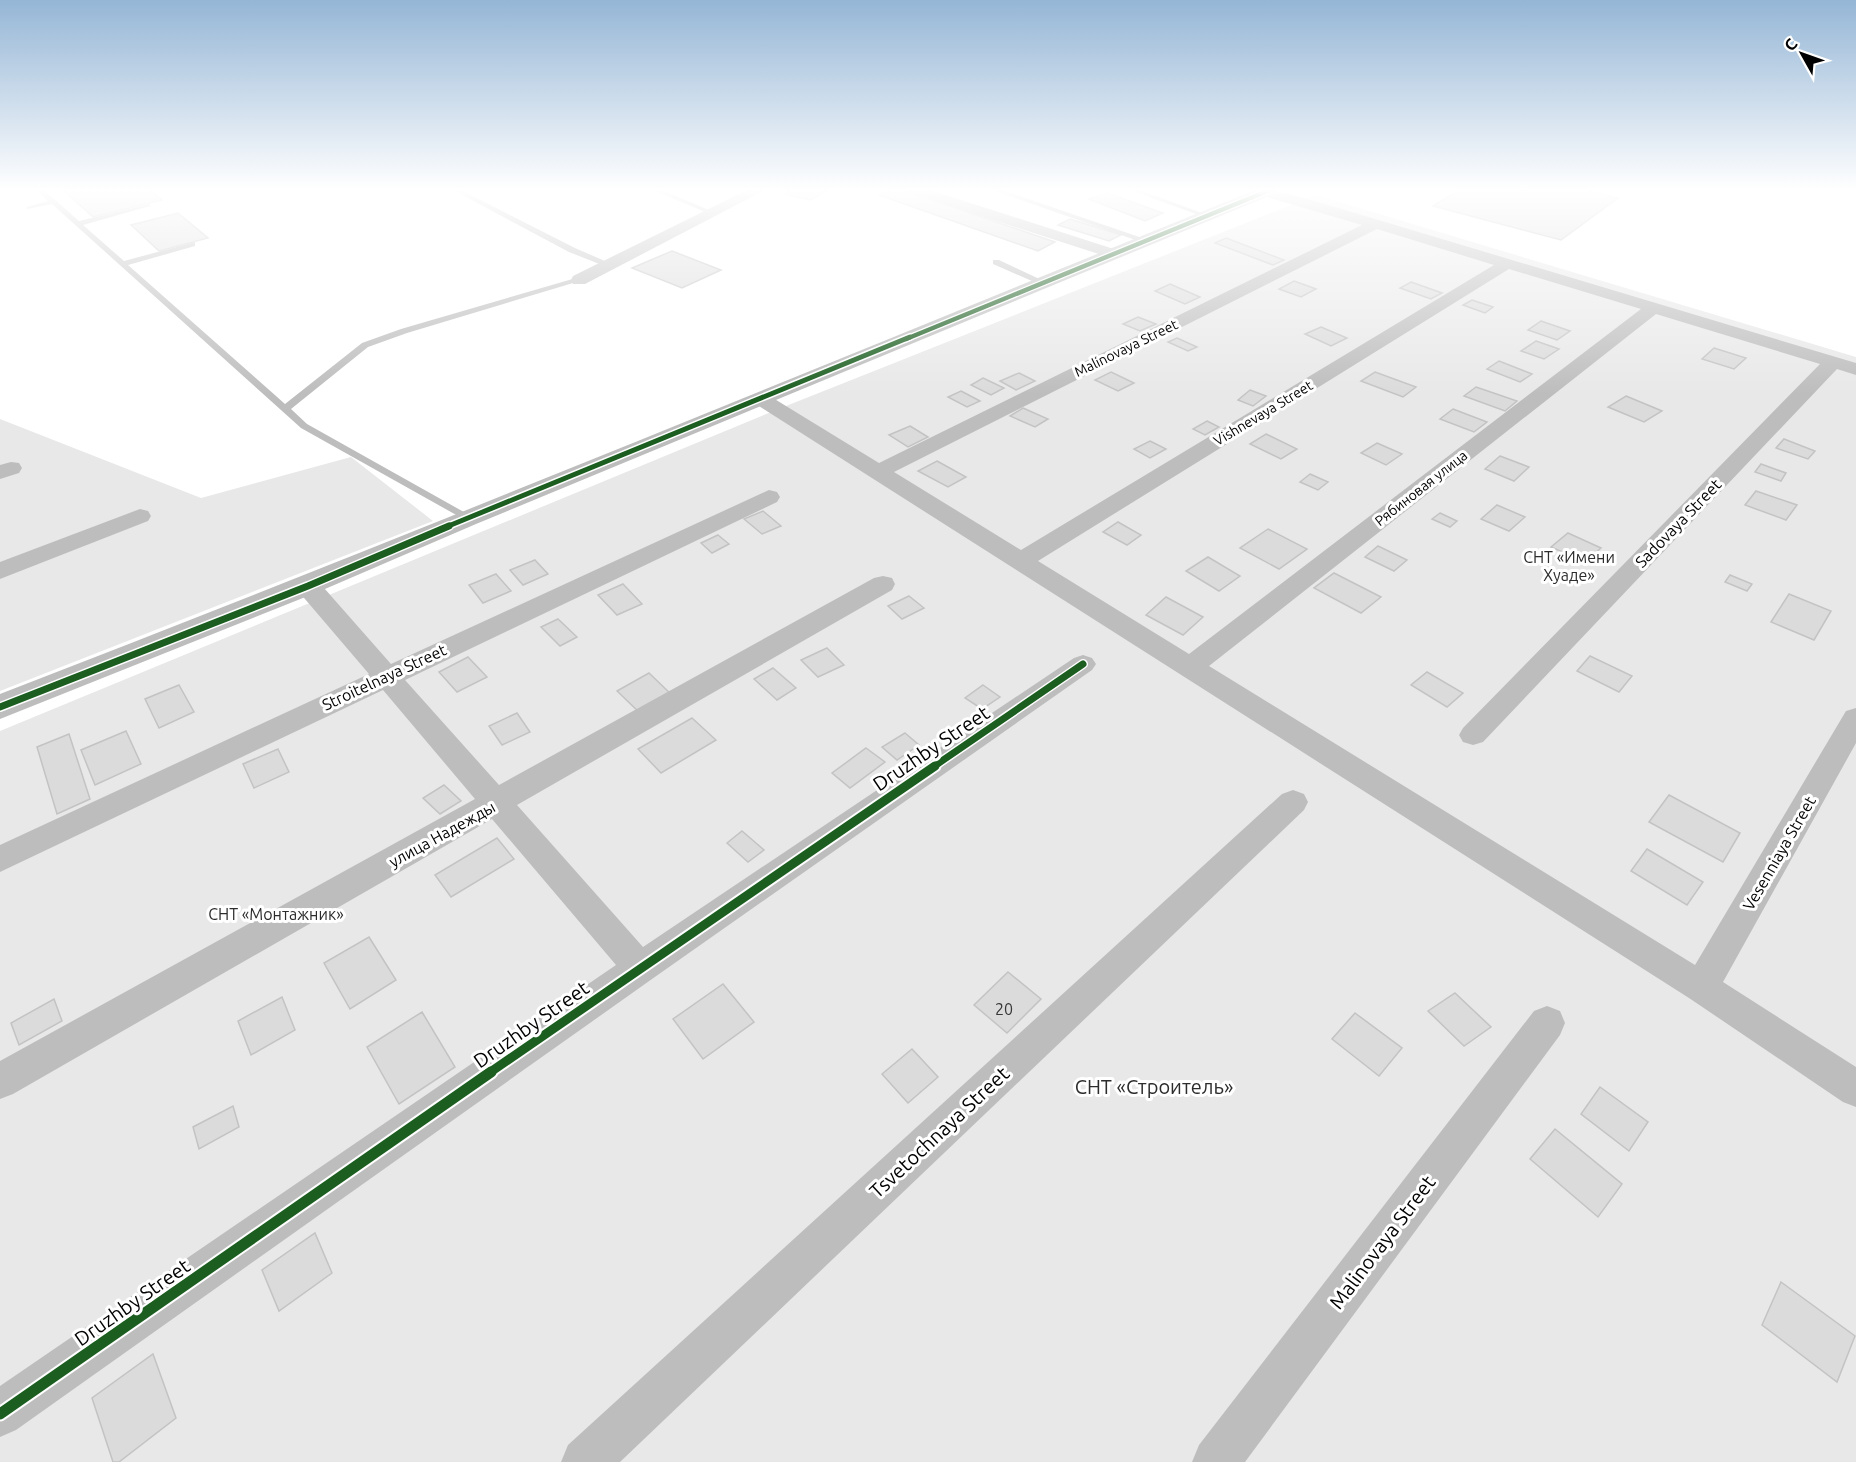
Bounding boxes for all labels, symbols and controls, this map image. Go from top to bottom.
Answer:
north arrow [1772,24,1832,84]
text: С [1780,35,1801,54]
street label: Malinovaya Street [1072,316,1181,380]
street label: Vishnevaya Street [1211,377,1316,449]
street label: Рябиновая улица [1372,447,1470,529]
street label: Sadovaya Street [1631,475,1725,571]
park label: СНТ «Имени Хуаде» [1523,548,1615,584]
street label: Stroitelnaya Street [319,640,450,714]
street label: Druzhby Street [868,701,994,795]
street label: Vesenniaya Street [1739,792,1819,913]
street label: улица Надежды [386,797,498,871]
park label: СНТ «Монтажник» [208,905,344,923]
street label: Druzhby Street [469,976,593,1072]
house number: 20 [995,1000,1013,1018]
street label: Tsvetochnaya Street [865,1061,1014,1202]
park label: СНТ «Строитель» [1075,1075,1233,1098]
street label: Malinovaya Street [1324,1171,1440,1313]
street label: Druzhby Street [70,1254,194,1350]

